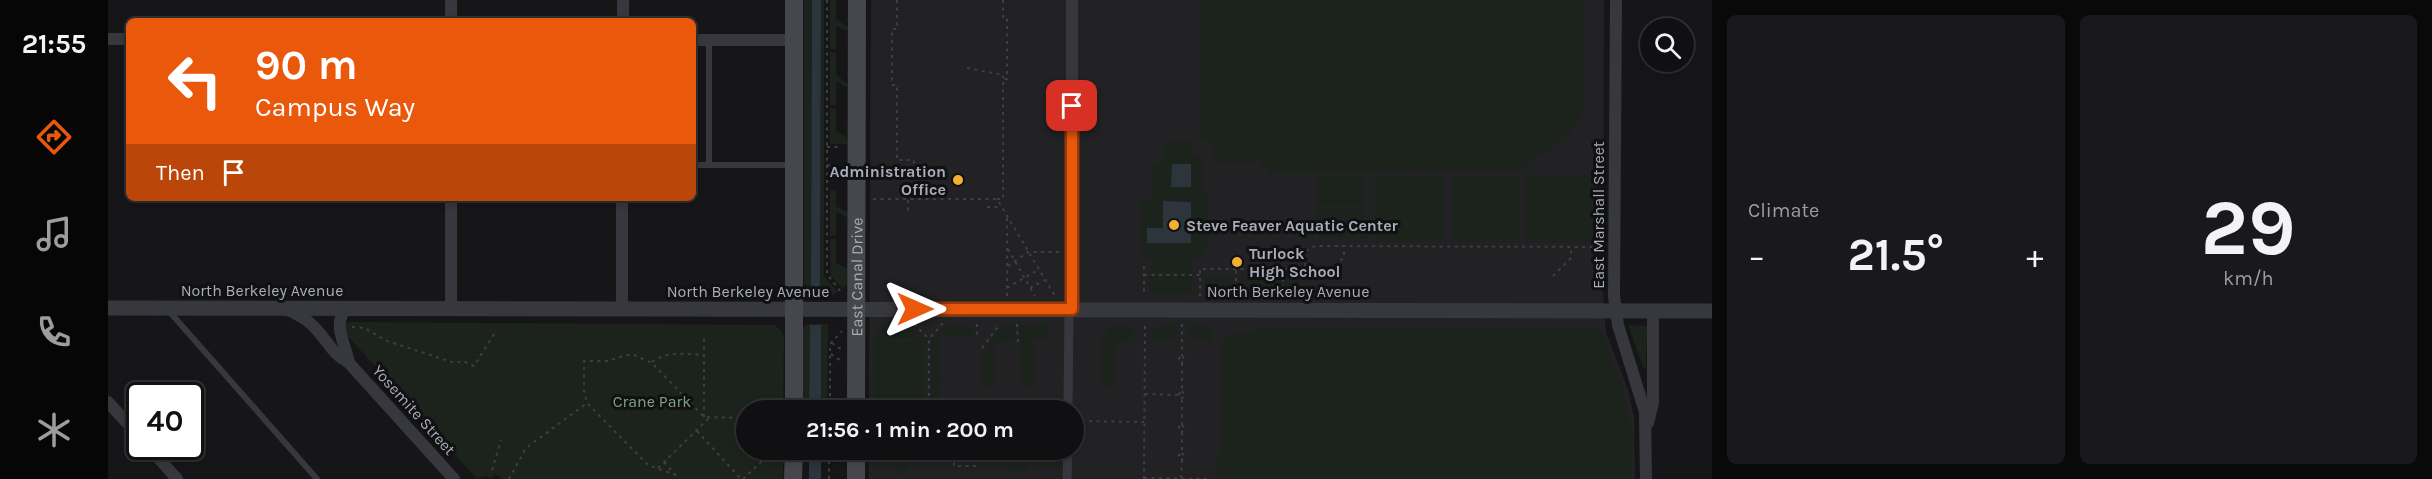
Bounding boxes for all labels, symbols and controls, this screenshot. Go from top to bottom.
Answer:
map controls [1640,18,1694,72]
button: search [1640,18,1694,72]
text: 21:55 [22,28,86,60]
text: 90 m [255,40,358,90]
icon: left [156,42,234,120]
pin [1046,80,1097,131]
icon: arrive [1055,89,1088,122]
text: Campus Way [255,91,415,123]
icon: directions [33,116,75,158]
street label: East Marshall Street [1589,141,1608,289]
icon: arrive [217,156,250,189]
text: Then [156,160,205,186]
place label: Administration Office [830,162,946,199]
marker: Administration Office [951,173,965,187]
text: 29 [2201,182,2296,274]
text: Climate [1748,199,1819,222]
icon: music [33,213,75,255]
place label: Steve Feaver Aquatic Center [1186,216,1399,235]
street label: East Canal Drive [847,218,866,336]
marker: Steve Feaver Aquatic Center [1167,218,1181,232]
text: 21.5° [1847,229,1944,281]
text: − [1748,237,1765,275]
text: + [2026,237,2044,275]
place label: Turlock High School [1249,244,1341,281]
marker: Turlock High School [1230,255,1244,269]
text: km/h [2223,267,2274,290]
position arrow [883,277,947,341]
street label: North Berkeley Avenue [181,281,343,300]
street label: North Berkeley Avenue [667,282,829,301]
street label: North Berkeley Avenue [1207,282,1369,301]
icon: phone [33,311,75,353]
street label: Yosemite Street [369,361,459,459]
speed limit sign: 40 [126,382,204,460]
park label: Crane Park [613,392,691,411]
icon: climate [33,409,75,451]
text: 21:56 · 1 min · 200 m [806,417,1014,443]

